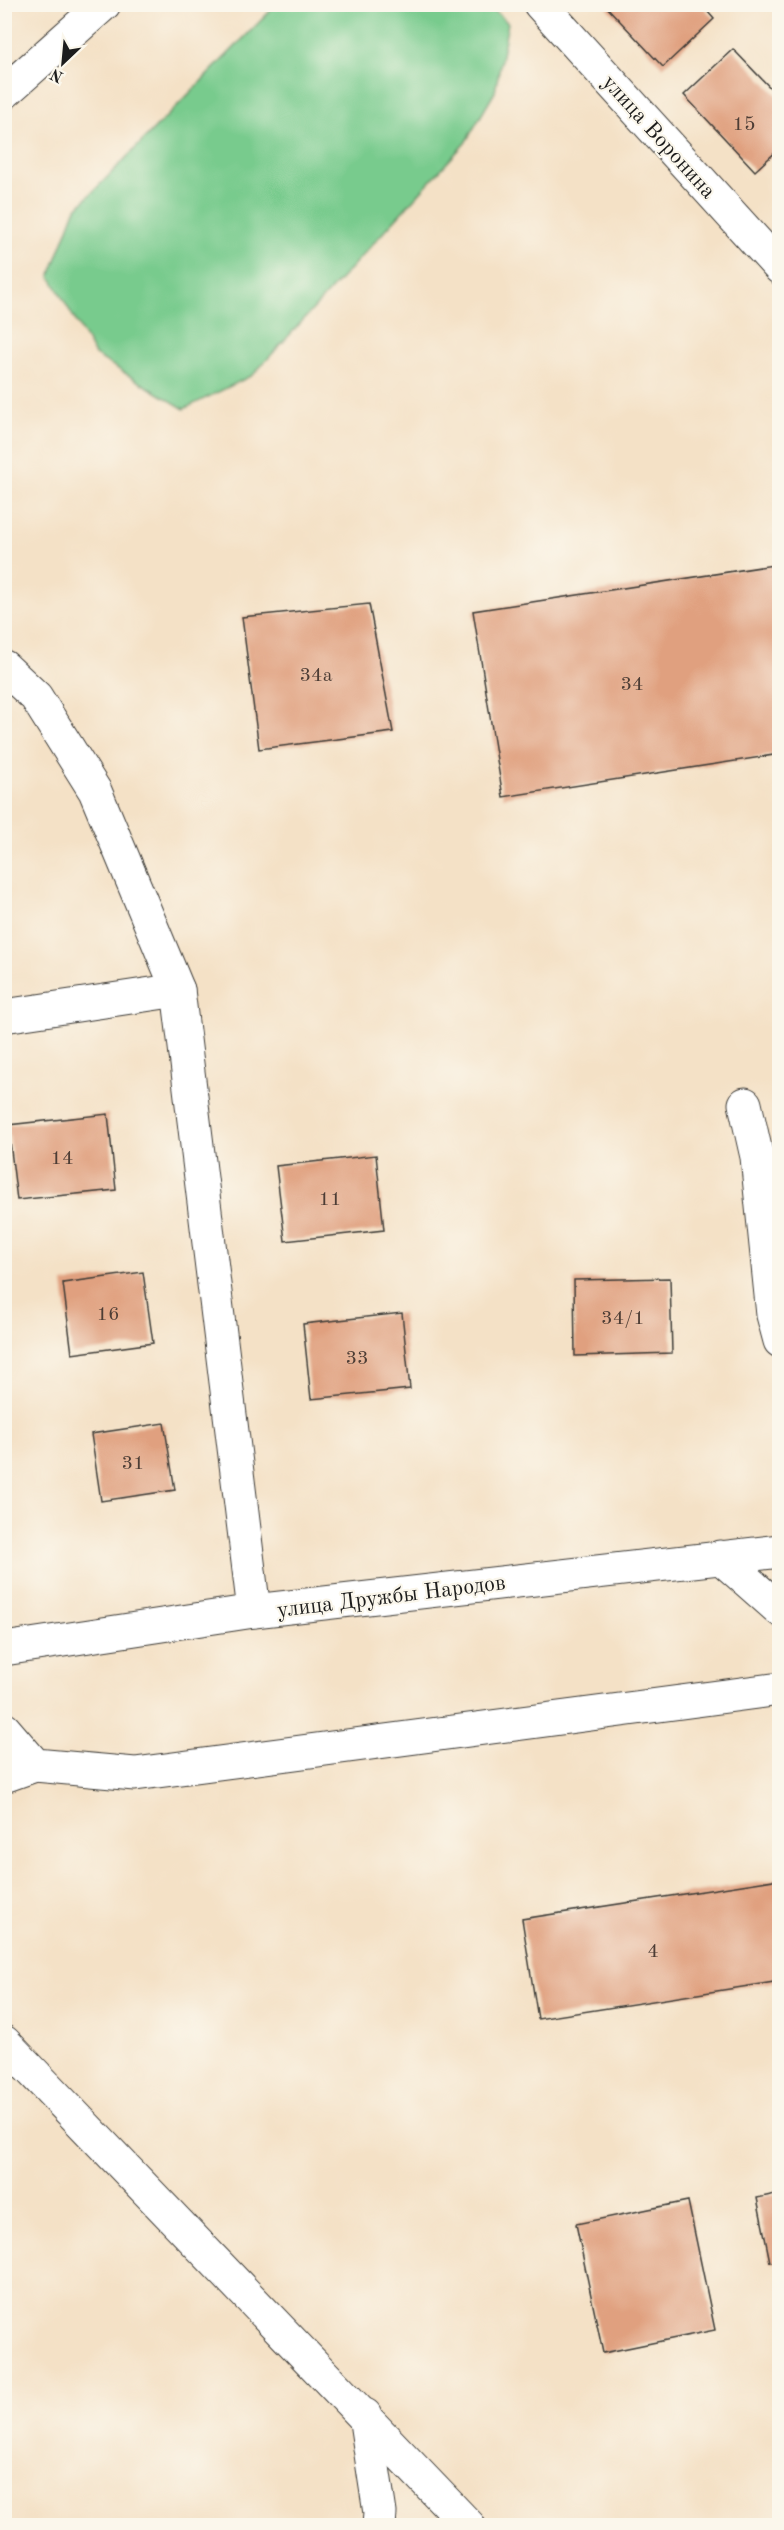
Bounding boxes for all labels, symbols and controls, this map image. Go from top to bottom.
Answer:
north arrow [33,33,93,93]
text: N [48,64,66,85]
street label: улица Воронина [598,71,720,203]
house number: 15 [732,115,756,135]
house number: 34a [299,666,333,686]
house number: 34 [620,675,644,695]
house number: 14 [50,1149,74,1169]
house number: 11 [318,1190,342,1210]
house number: 16 [96,1305,120,1325]
house number: 34/1 [601,1309,645,1329]
house number: 33 [345,1349,369,1369]
house number: 31 [121,1454,145,1474]
street label: улица Дружбы Народов [276,1572,507,1622]
house number: 4 [647,1942,659,1962]

